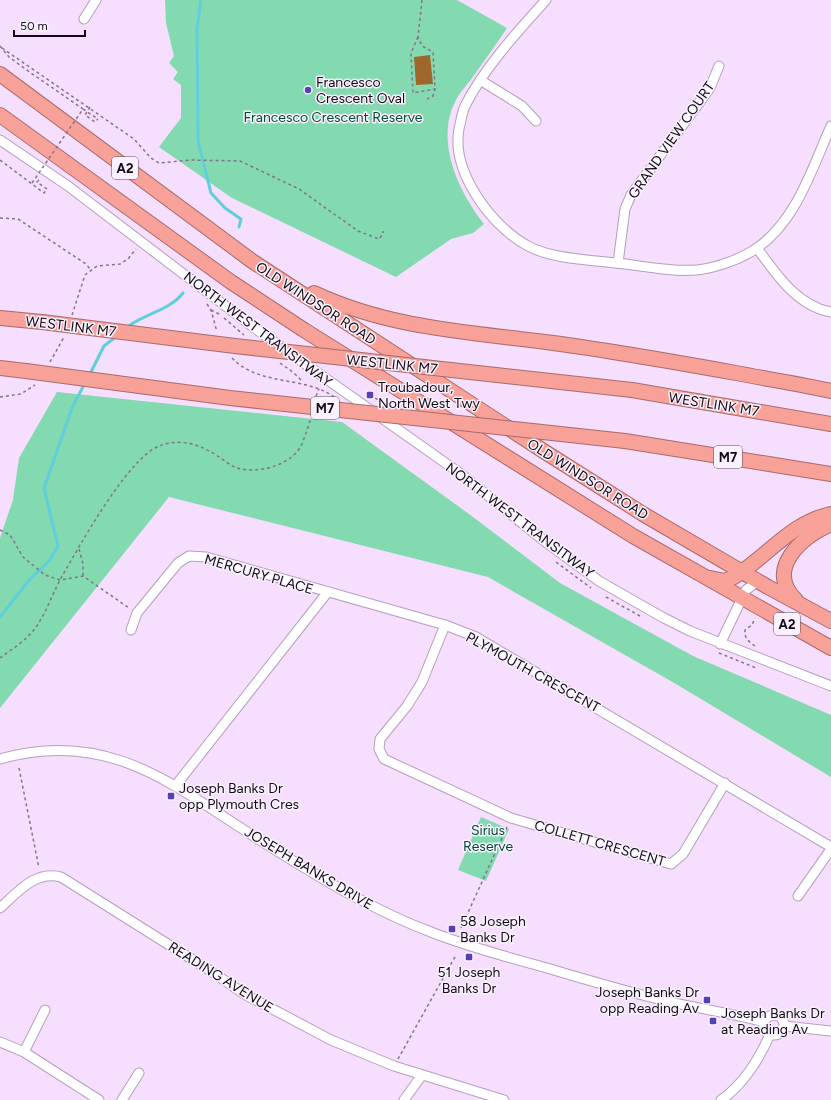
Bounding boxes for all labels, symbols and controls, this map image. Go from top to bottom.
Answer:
scale bar [14,12,85,38]
text: 50 m [20,19,48,33]
place label: Francesco Crescent Oval [316,74,405,107]
street label: GRAND VIEW COURT [625,78,718,202]
marker: Francesco Crescent Oval [303,85,313,95]
park label: Francesco Crescent Reserve [244,109,423,126]
road number: A2 [112,157,138,179]
street label: OLD WINDSOR ROAD [253,258,379,348]
street label: NORTH WEST TRANSITWAY [180,268,336,391]
street label: WESTLINK M7 [25,312,118,341]
street label: WESTLINK M7 [346,351,439,378]
place label: Troubadour, North West Twy [378,379,481,412]
street label: WESTLINK M7 [667,389,761,420]
marker: Troubadour, North West Twy [365,390,375,400]
road number: M7 [311,397,339,419]
street label: OLD WINDSOR ROAD [524,435,651,524]
road number: M7 [714,446,742,468]
street label: NORTH WEST TRANSITWAY [442,459,598,582]
street label: MERCURY PLACE [202,551,315,598]
road number: A2 [774,613,800,635]
street label: PLYMOUTH CRESCENT [463,629,603,716]
place label: Joseph Banks Dr opp Plymouth Cres [179,780,299,813]
marker: Joseph Banks Dr opp Plymouth Cres [166,791,176,801]
street label: COLLETT CRESCENT [532,817,668,870]
park label: Sirius Reserve [463,822,513,855]
street label: JOSEPH BANKS DRIVE [241,823,376,913]
place label: 58 Joseph Banks Dr [460,913,526,946]
marker: 58 Joseph Banks Dr [447,924,457,934]
street label: READING AVENUE [165,938,276,1017]
marker: 51 Joseph Banks Dr [464,952,474,962]
place label: 51 Joseph Banks Dr [438,964,501,997]
place label: Joseph Banks Dr opp Reading Av [595,984,700,1017]
marker: Joseph Banks Dr opp Reading Av [702,995,712,1005]
place label: Joseph Banks Dr at Reading Av [721,1005,825,1038]
marker: Joseph Banks Dr at Reading Av [708,1016,718,1026]

